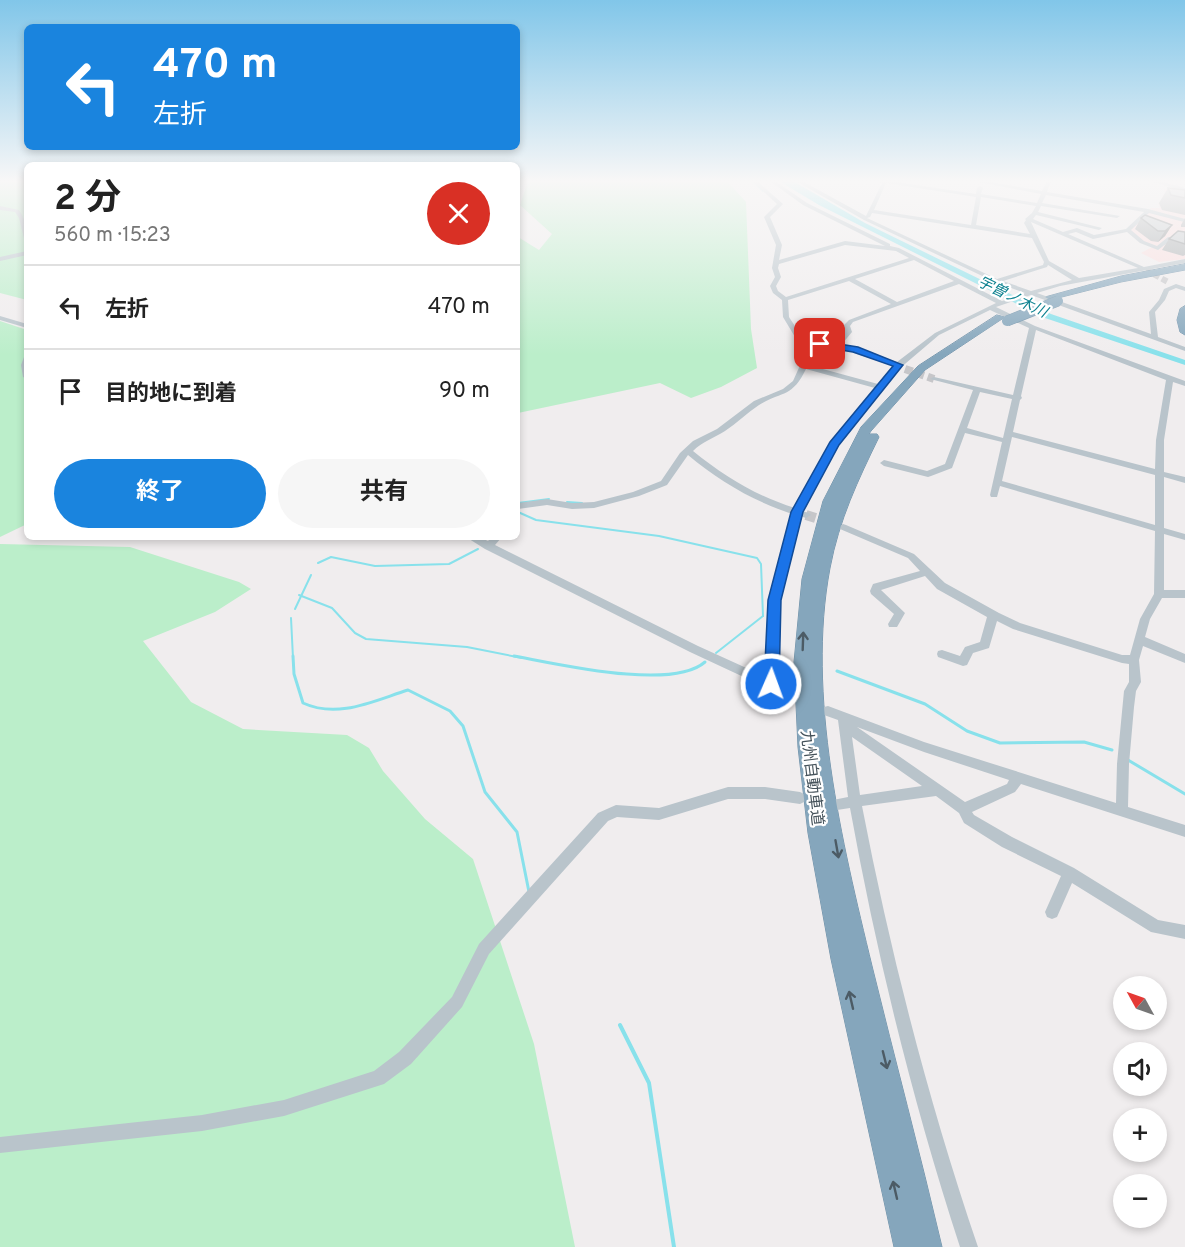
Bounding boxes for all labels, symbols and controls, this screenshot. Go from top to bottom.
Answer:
text: 470 m [153,40,278,93]
icon: left [54,48,132,126]
text: 左折 [153,99,207,133]
text: 2 分 [54,177,121,223]
button: close [427,182,490,245]
text: 560 m · 15:23 [54,223,171,249]
water label: 宇曽ノ木川 [974,273,1052,324]
icon: left [54,291,87,324]
text: 470 m [428,294,490,321]
text: 左折 [105,297,149,324]
pin [794,318,845,369]
icon: arrive [803,327,836,360]
icon: arrive [54,375,87,408]
text: 90 m [439,378,490,405]
text: 目的地に到着 [105,381,237,408]
button: 終了 [54,459,266,528]
button: 共有 [278,459,490,528]
one-way arrow [797,632,808,652]
position arrow [739,652,803,716]
street label: 九州自動車道 [795,729,827,827]
one-way arrow [831,839,842,859]
north arrow [1113,976,1167,1030]
map controls [1113,976,1167,1228]
one-way arrow [845,991,857,1010]
button: sound [1113,1042,1167,1096]
one-way arrow [879,1050,891,1069]
button: + [1113,1108,1167,1162]
button: − [1113,1174,1167,1228]
one-way arrow [889,1181,901,1200]

